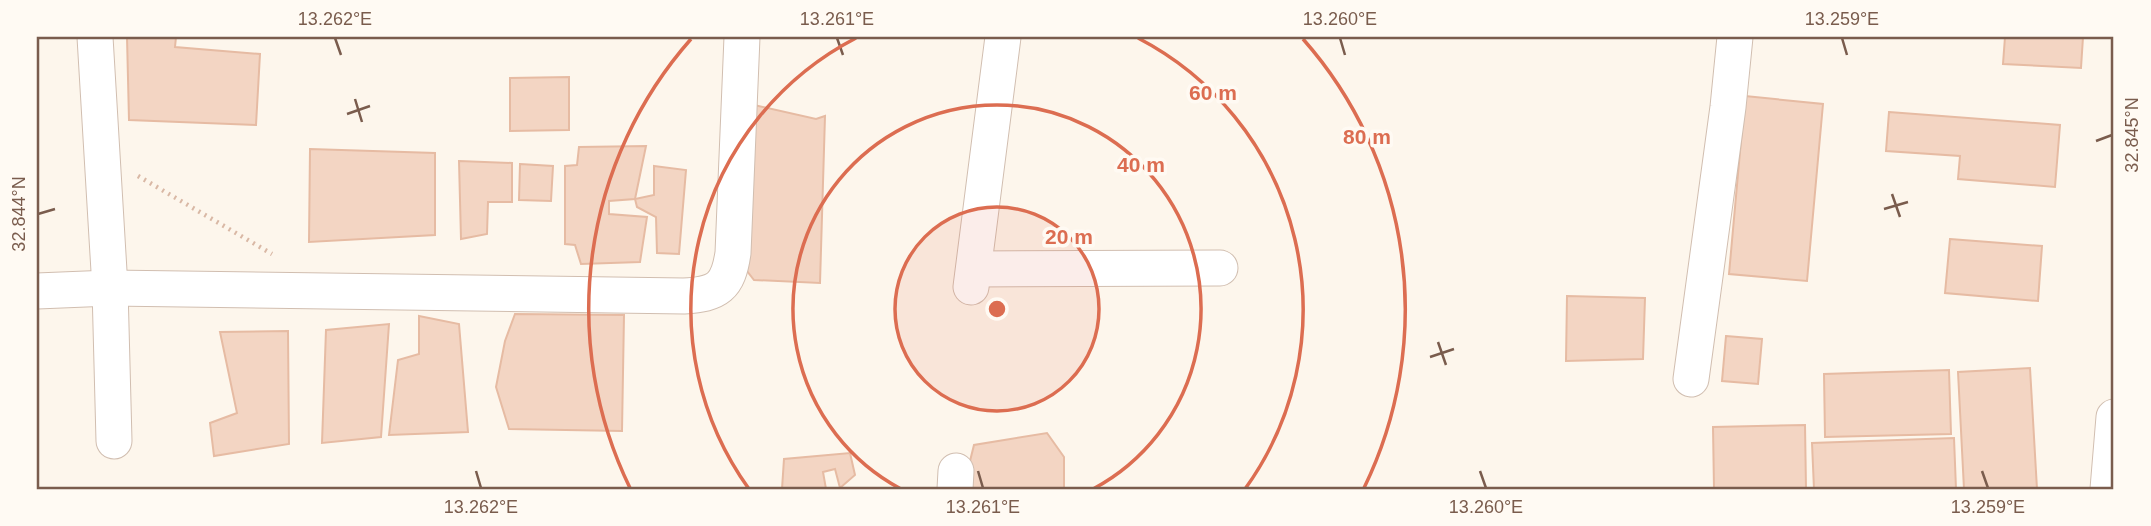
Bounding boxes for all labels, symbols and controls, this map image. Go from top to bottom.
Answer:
text: 13.262°E [298,9,372,29]
text: 13.261°E [800,9,874,29]
text: 13.260°E [1303,9,1377,29]
text: 13.259°E [1805,9,1879,29]
text: 60 m [1189,81,1237,104]
text: 32.845°N [2122,97,2142,173]
text: 80 m [1343,125,1391,148]
text: 40 m [1117,153,1165,176]
text: 32.844°N [9,176,29,252]
text: 20 m [1045,225,1093,248]
centre of rings [985,297,1009,321]
text: 13.262°E [444,497,518,517]
text: 13.261°E [946,497,1020,517]
text: 13.260°E [1449,497,1523,517]
text: 13.259°E [1951,497,2025,517]

